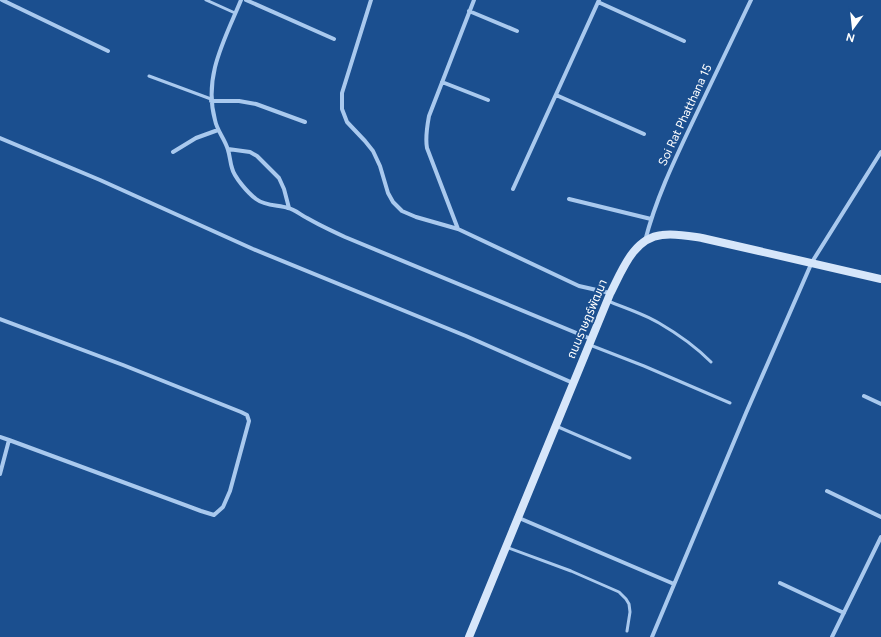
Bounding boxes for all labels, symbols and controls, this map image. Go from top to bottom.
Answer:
north arrow [833,8,873,48]
text: N [845,30,856,45]
street label: Soi Rat Phatthana 15 [655,62,715,168]
street label: ถนนราษฏร์พัฒนา [564,277,610,361]

